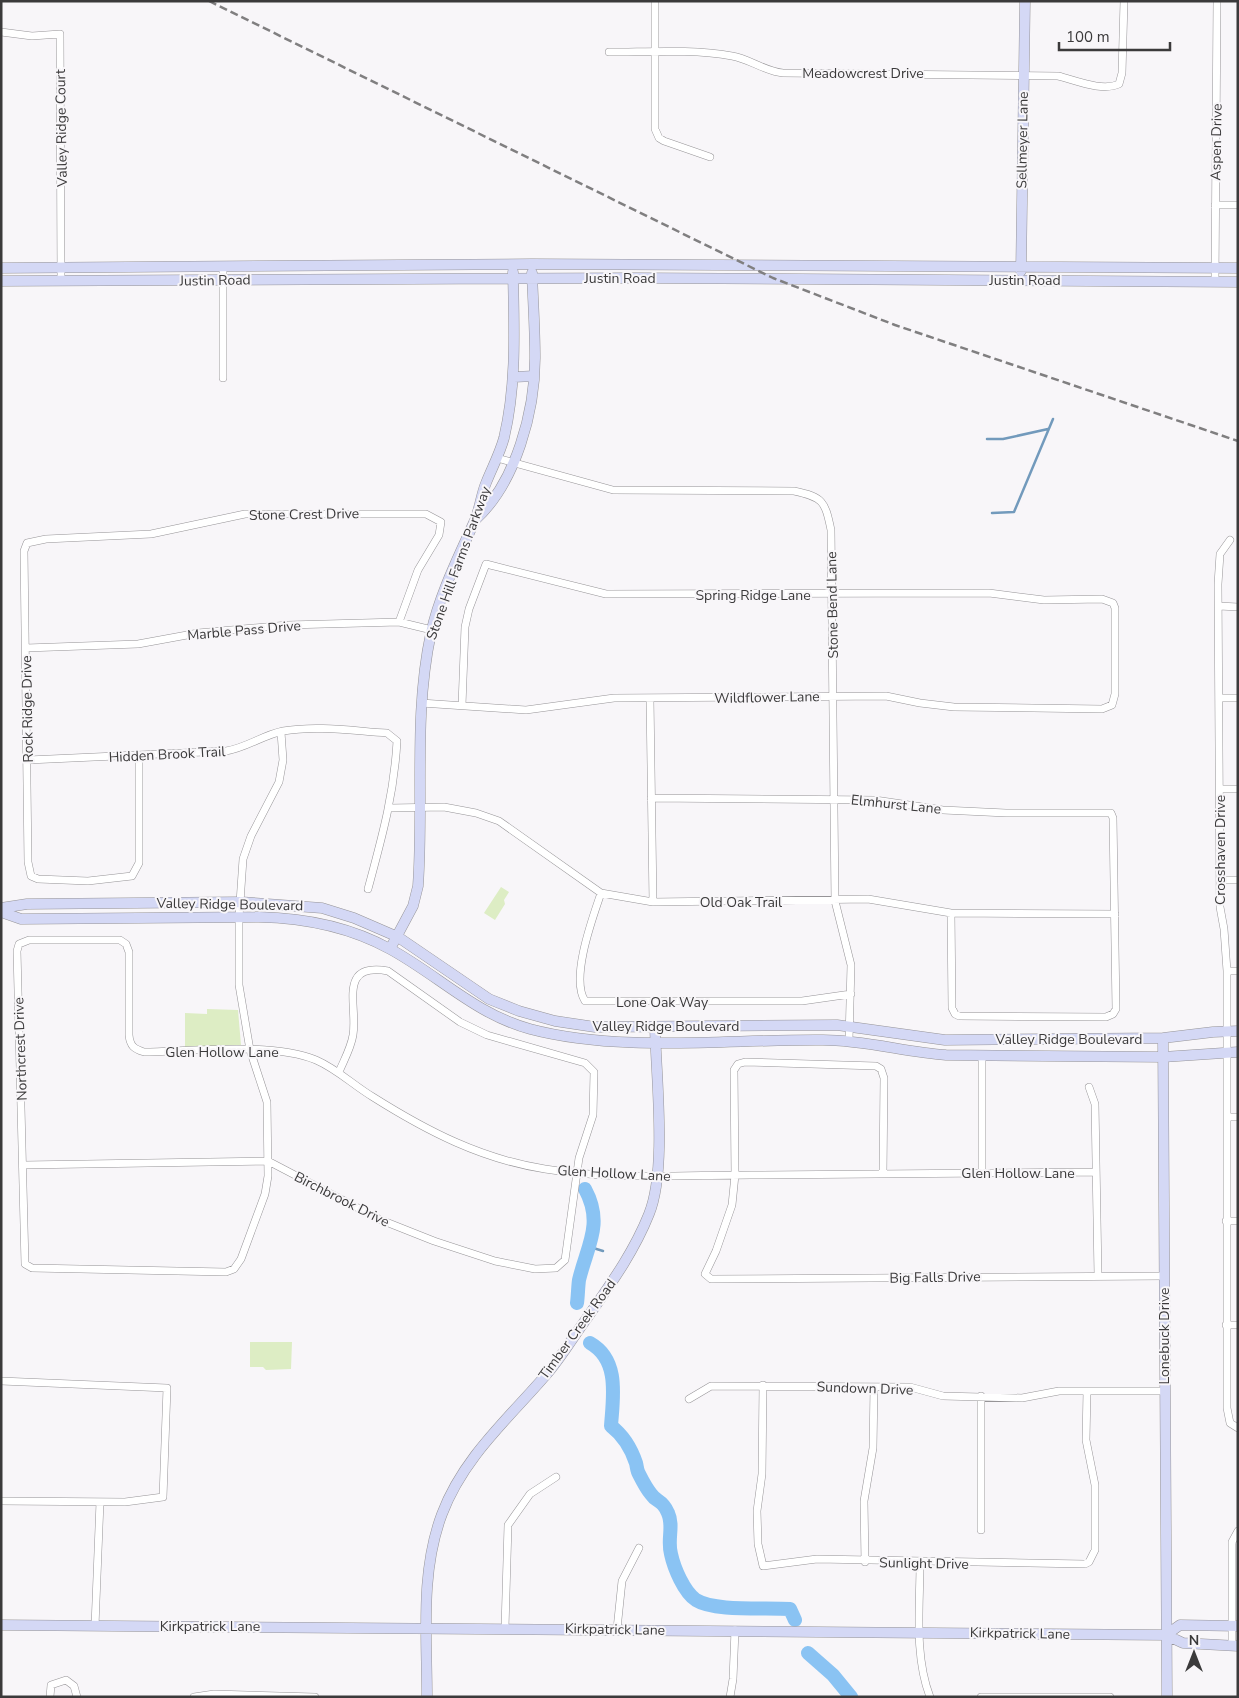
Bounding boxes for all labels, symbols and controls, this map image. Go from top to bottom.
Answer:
scale bar [1059,20,1170,52]
text: 100 m [1066,27,1110,47]
street label: Meadowcrest Drive [802,64,924,83]
street label: Valley Ridge Court [51,69,72,188]
street label: Sellmeyer Lane [1012,91,1033,189]
street label: Aspen Drive [1206,103,1227,181]
street label: Justin Road [583,269,656,288]
street label: Justin Road [178,270,251,291]
street label: Justin Road [988,271,1061,290]
street label: Stone Hill Farms Parkway [422,483,495,643]
street label: Stone Crest Drive [249,504,359,525]
street label: Stone Bend Lane [822,551,843,659]
street label: Spring Ridge Lane [695,586,811,605]
street label: Marble Pass Drive [186,616,302,645]
street label: Rock Ridge Drive [17,655,38,763]
street label: Wildflower Lane [714,687,820,708]
street label: Hidden Brook Trail [108,742,227,767]
street label: Elmhurst Lane [850,790,942,819]
street label: Crosshaven Drive [1211,795,1230,905]
street label: Old Oak Trail [700,893,783,912]
street label: Valley Ridge Boulevard [155,894,304,915]
street label: Lone Oak Way [616,993,709,1012]
street label: Northcrest Drive [9,997,32,1101]
street label: Valley Ridge Boulevard [592,1017,739,1036]
street label: Valley Ridge Boulevard [995,1030,1142,1049]
street label: Glen Hollow Lane [165,1043,279,1062]
street label: Glen Hollow Lane [557,1161,671,1186]
street label: Glen Hollow Lane [961,1164,1075,1183]
street label: Birchbrook Drive [291,1167,393,1232]
street label: Big Falls Drive [889,1267,981,1288]
street label: Timber Creek Road [534,1275,620,1384]
street label: Lonebuck Drive [1155,1287,1174,1385]
street label: Sundown Drive [816,1377,914,1400]
street label: Sunlight Drive [879,1553,969,1574]
street label: Kirkpatrick Lane [160,1617,260,1636]
street label: Kirkpatrick Lane [565,1619,665,1640]
street label: Kirkpatrick Lane [970,1623,1070,1644]
north arrow [1169,1628,1219,1678]
text: N [1189,1631,1199,1650]

